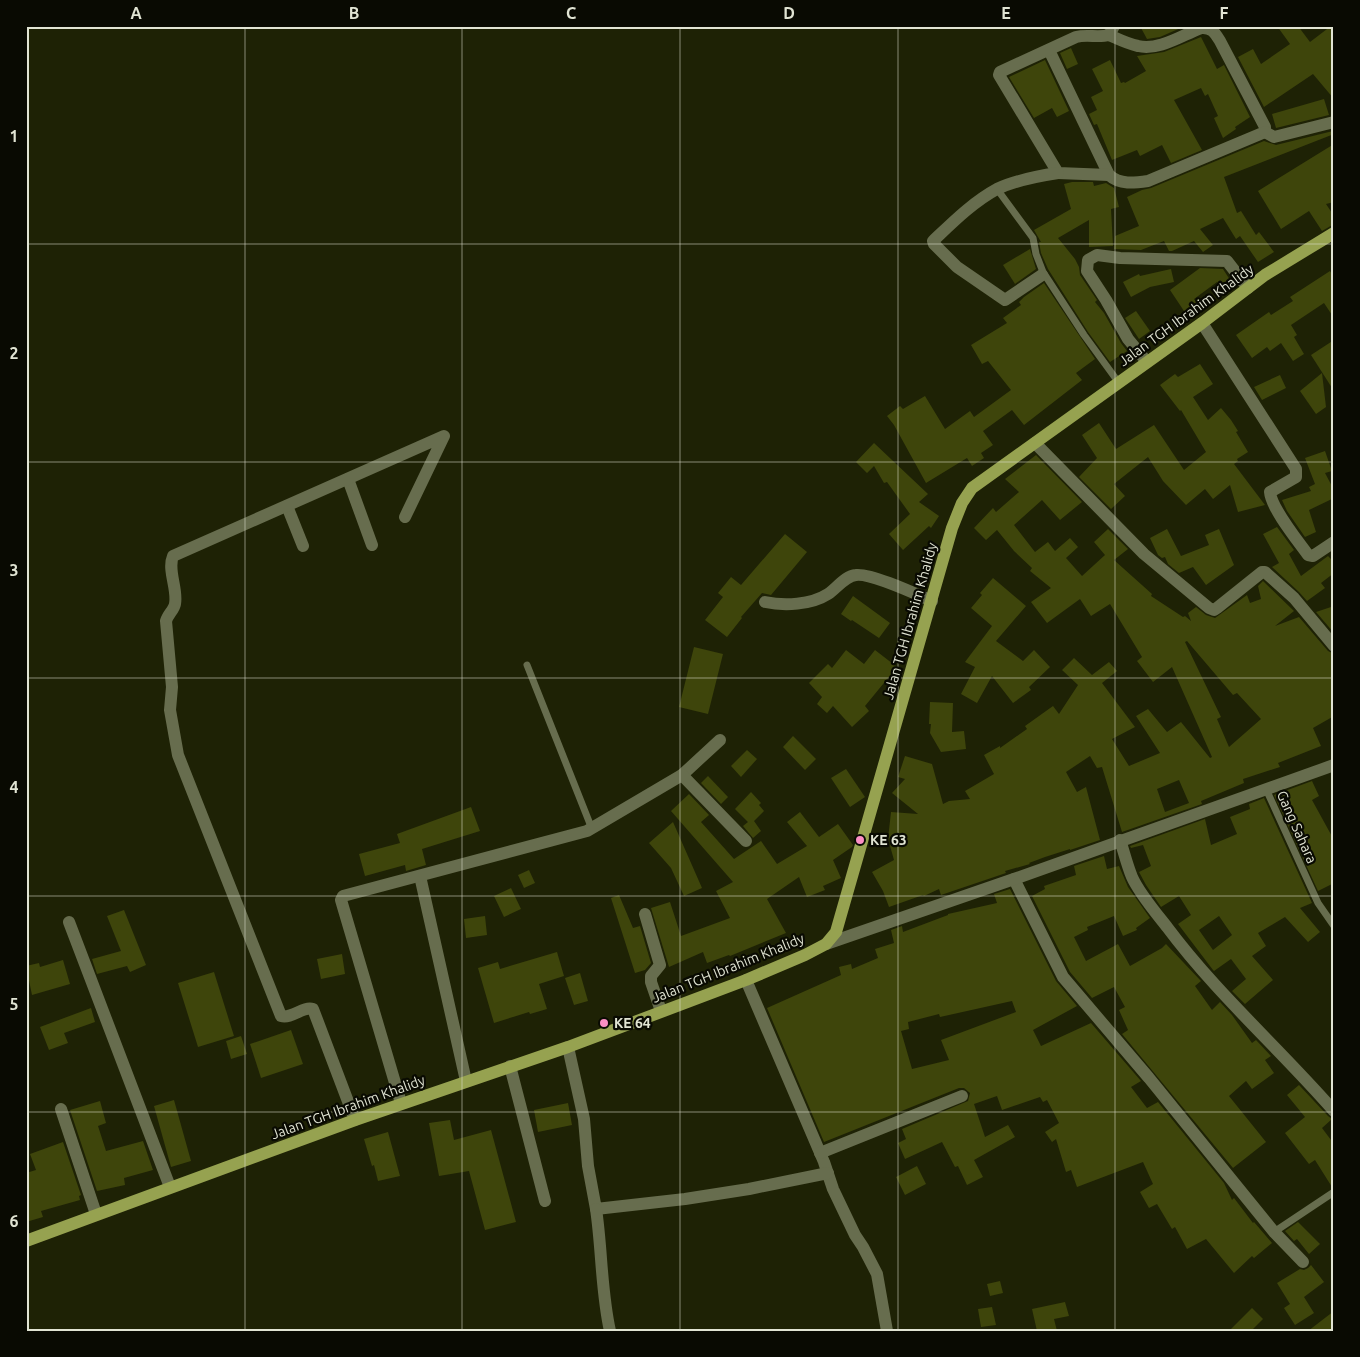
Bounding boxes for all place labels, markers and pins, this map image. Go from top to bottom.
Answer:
place label: KE 63 [870,832,907,848]
marker: KE 63 [854,834,866,846]
place label: KE 64 [614,1015,651,1031]
marker: KE 64 [598,1017,610,1029]

